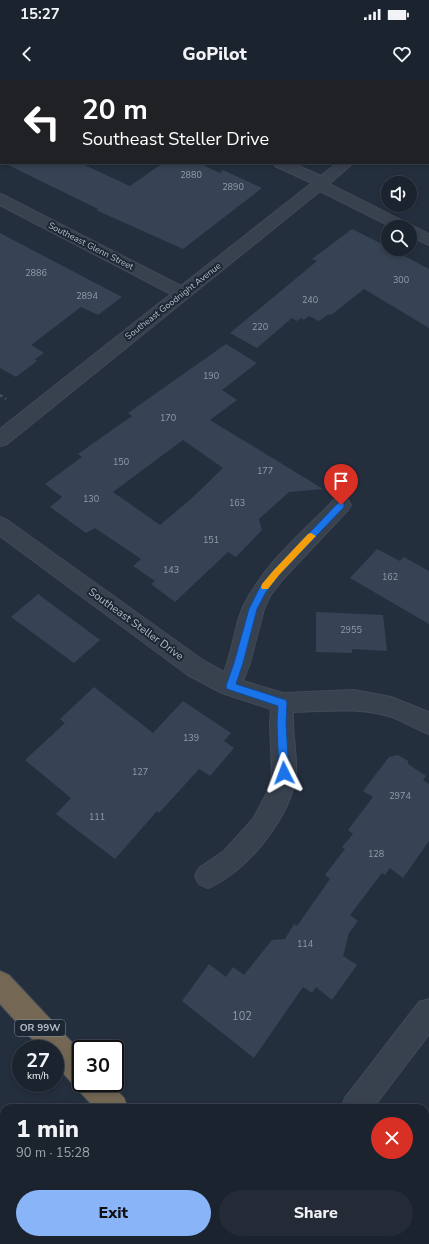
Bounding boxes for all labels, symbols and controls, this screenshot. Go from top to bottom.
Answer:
text: 15:27 [20,4,60,24]
text: GoPilot [182,42,247,66]
icon: back [16,43,38,65]
icon: heart [391,43,413,65]
text: 20 m [82,91,148,129]
icon: left [16,96,68,148]
text: Southeast Steller Drive [82,127,269,151]
house number: 2880 [180,169,202,181]
map controls [381,176,417,256]
button: sound [381,176,417,212]
house number: 2890 [222,181,244,193]
street label: Southeast Glenn Street [46,219,136,273]
button: search [381,220,417,256]
street label: Southeast Goodnight Avenue [123,260,224,342]
house number: 2886 [25,267,47,279]
house number: 300 [393,274,409,286]
house number: 2894 [76,290,98,302]
house number: 240 [302,294,318,306]
house number: 220 [252,321,268,333]
house number: 190 [203,370,219,382]
house number: 170 [160,412,176,424]
house number: 150 [113,456,129,468]
pin [324,464,358,505]
house number: 177 [257,465,273,477]
icon: arrive [330,470,352,492]
house number: 130 [83,493,99,505]
house number: 163 [229,497,245,509]
house number: 151 [203,534,219,546]
house number: 143 [163,564,179,576]
house number: 162 [382,571,398,583]
street label: Southeast Steller Drive [85,584,187,664]
house number: 2955 [340,624,362,636]
house number: 139 [183,732,199,744]
position arrow [263,752,305,794]
house number: 127 [132,766,148,778]
house number: 2974 [389,790,411,802]
house number: 111 [89,811,105,823]
house number: 128 [368,848,384,860]
house number: 114 [297,938,314,950]
house number: 102 [232,1009,252,1024]
road number: OR 99W [15,1020,65,1036]
speed limit sign: 30 [72,1040,124,1092]
text: 27 [26,1047,50,1074]
text: km/h [27,1069,49,1083]
text: 1 min [16,1113,79,1145]
button: close [371,1117,413,1159]
text: 90 m · 15:28 [16,1144,90,1162]
button: Exit [16,1190,211,1236]
button: Share [219,1190,413,1236]

